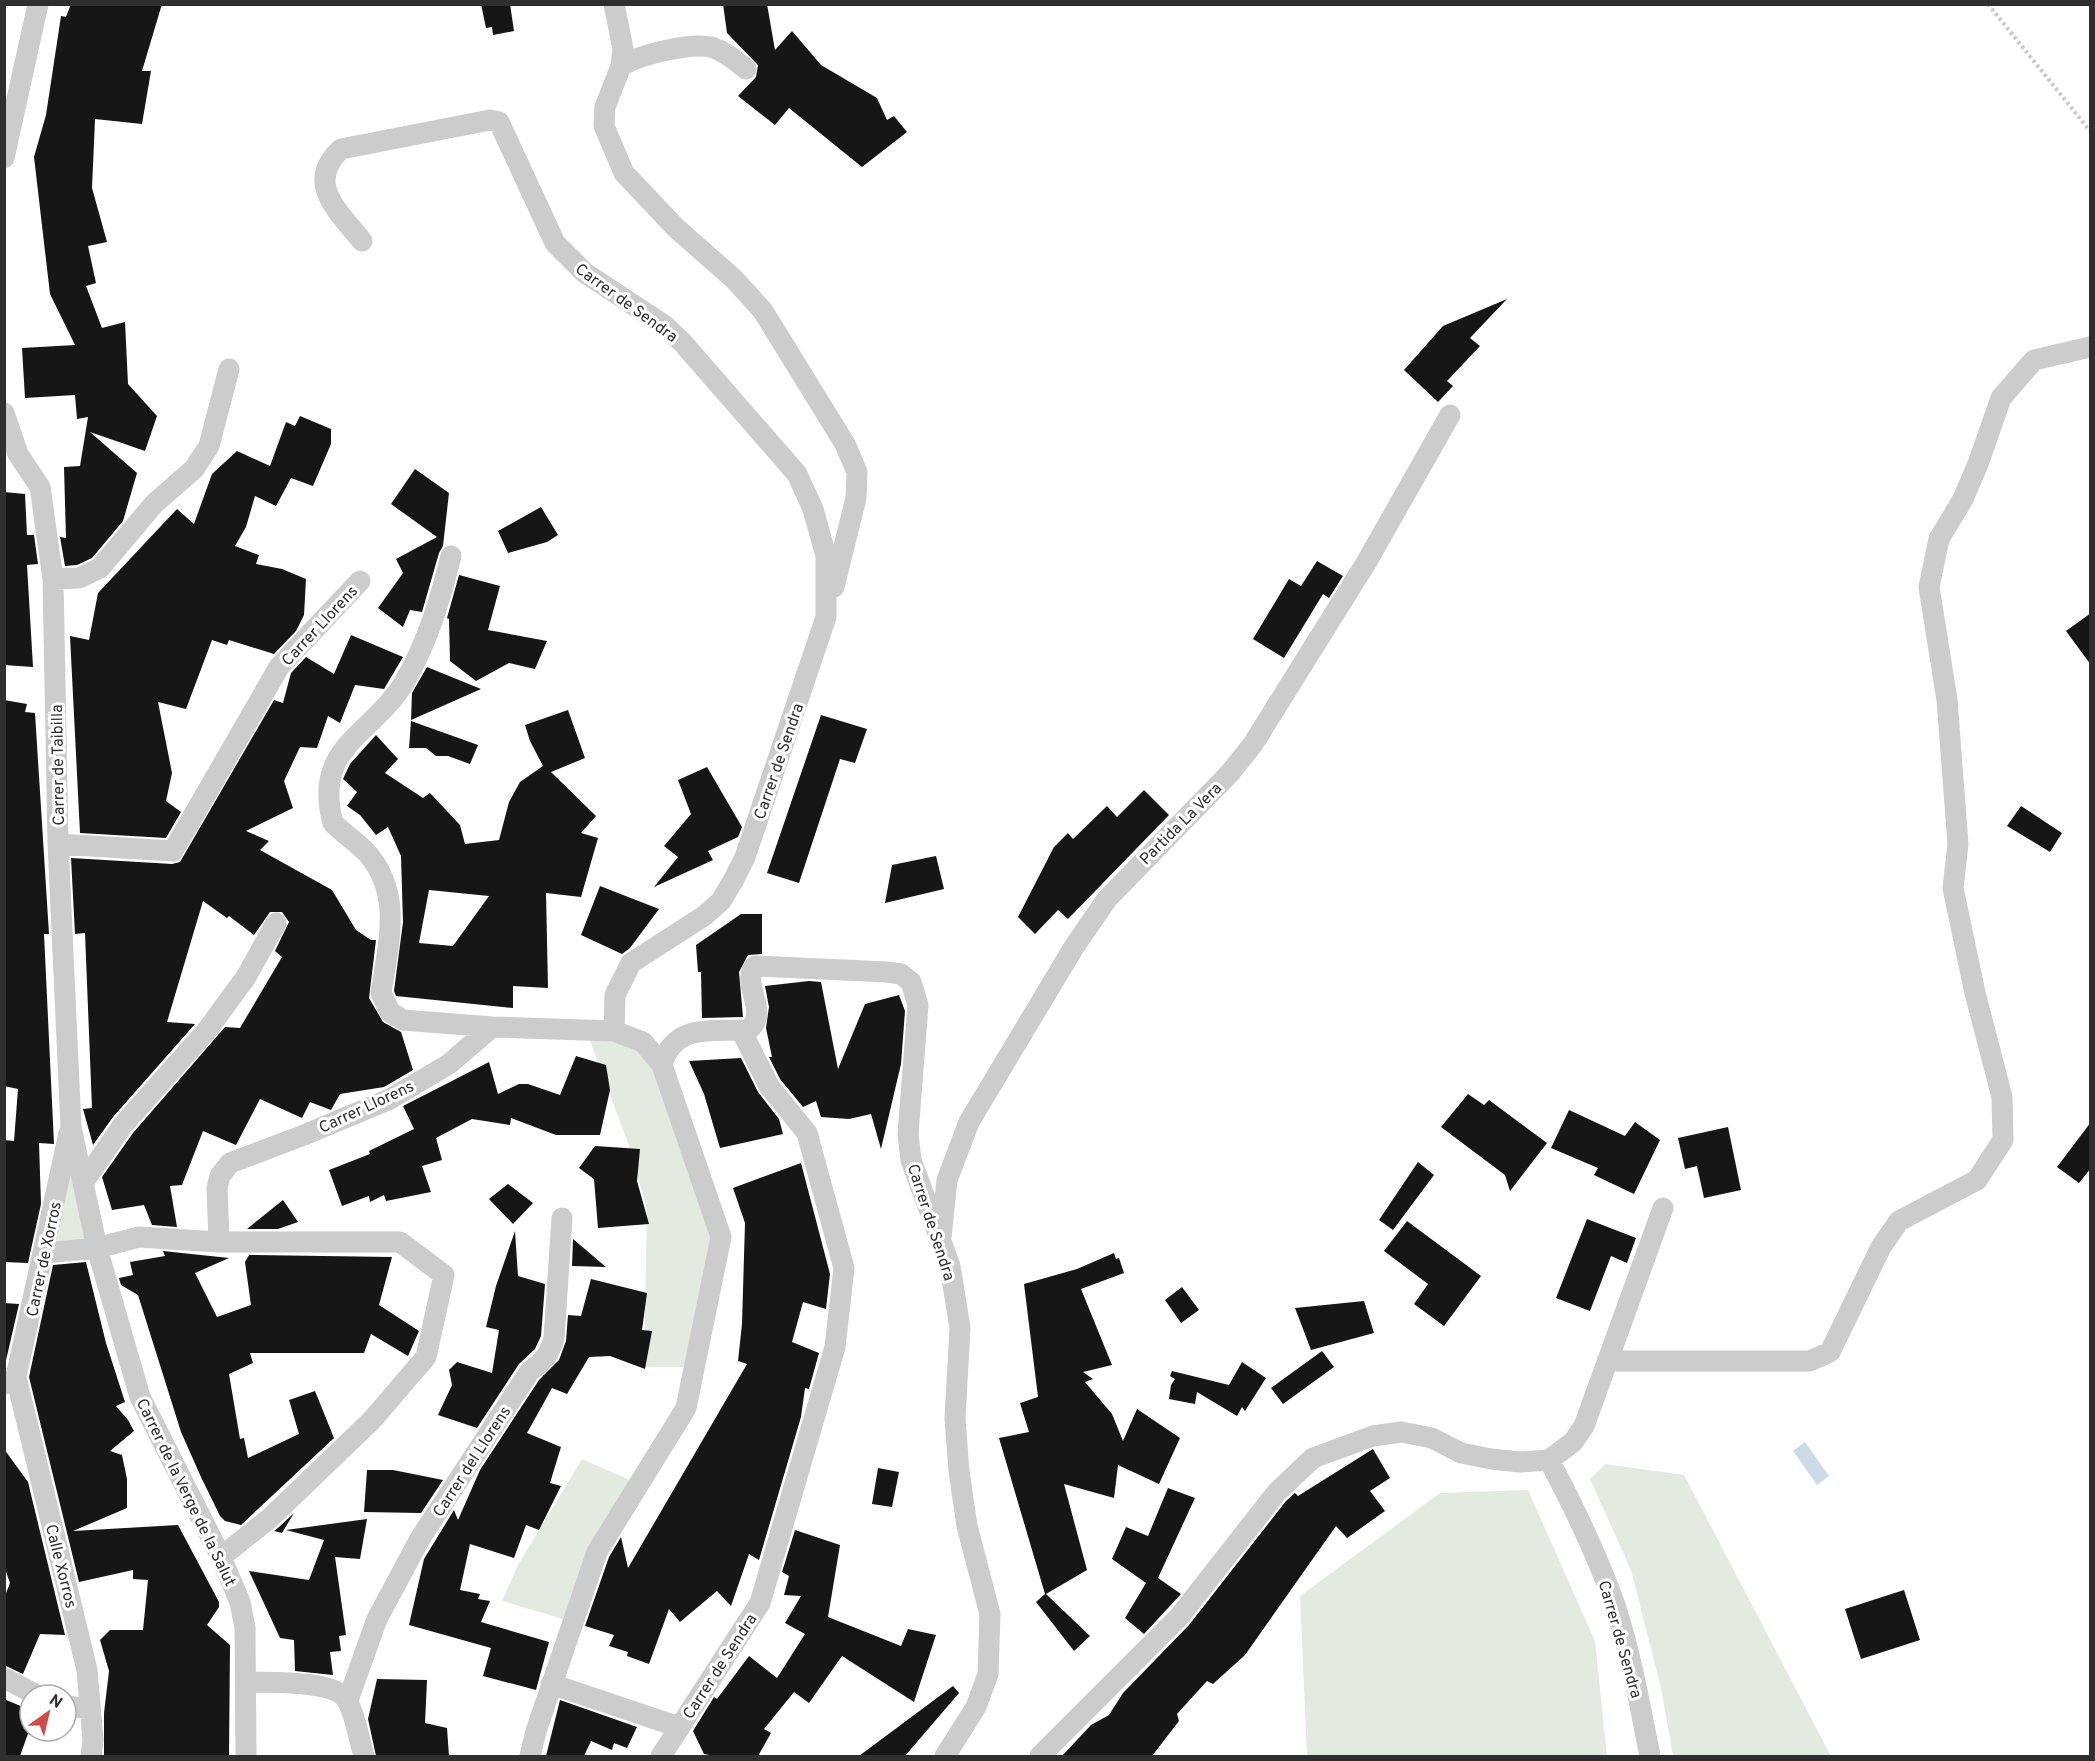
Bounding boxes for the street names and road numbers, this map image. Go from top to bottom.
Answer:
street label: Carrer de Sendra [571,260,681,347]
street label: Carrer Llorens [278,582,363,671]
street label: Carrer de Sendra [751,701,809,822]
street label: Carrer de Taibilla [48,704,70,826]
street label: Partida La Vera [1136,779,1227,870]
street label: Carrer Llorens [316,1077,418,1139]
street label: Carrer de Sendra [902,1162,958,1284]
street label: Carrer de Xorros [23,1200,67,1319]
street label: Carrer de la Verge de la Salut [131,1396,239,1590]
street label: Carrer del Llorens [429,1403,516,1521]
street label: Calle Xorros [40,1522,80,1611]
street label: Carrer de Sendra [1593,1578,1645,1701]
street label: Carrer de Sendra [679,1611,762,1724]

